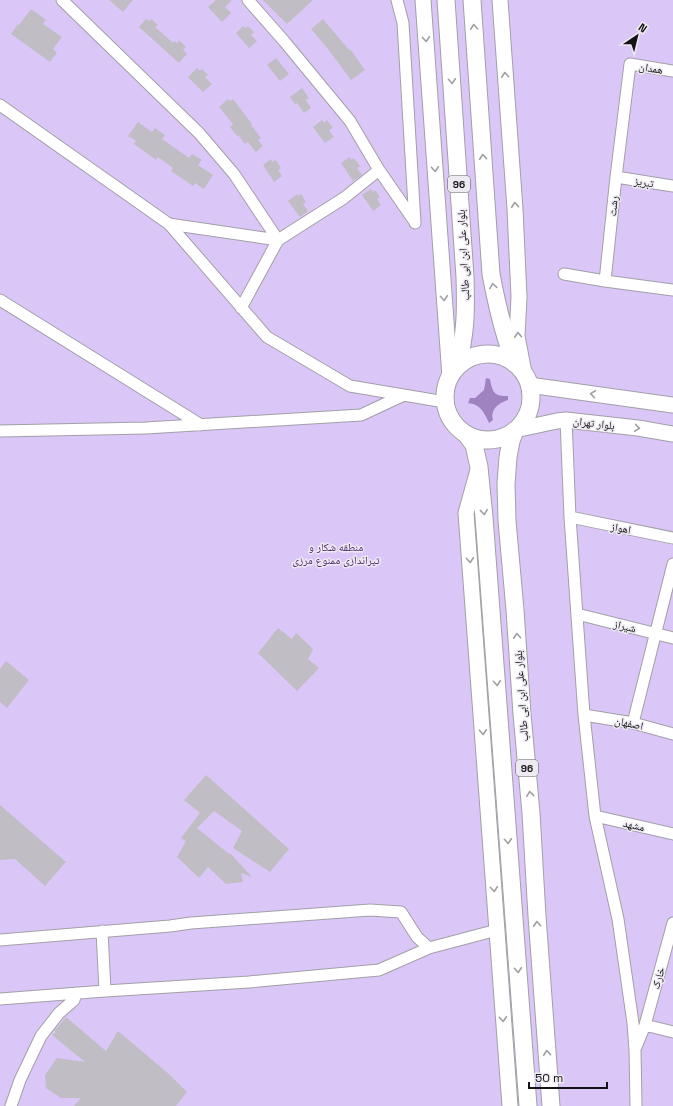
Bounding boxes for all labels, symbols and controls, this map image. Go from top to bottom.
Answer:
north arrow [617,16,657,56]
text: N [636,20,650,36]
one-way arrow [470,24,479,30]
one-way arrow [421,36,430,42]
street label: همدان [638,59,665,77]
one-way arrow [501,72,510,78]
one-way arrow [448,78,456,84]
one-way arrow [479,154,488,160]
one-way arrow [430,166,439,172]
street label: تبریز [632,173,656,191]
road number: 96 [448,176,470,192]
street label: رشت [605,195,621,217]
one-way arrow [511,202,519,208]
street label: بلوار علی ابن ابی طالب [454,209,472,301]
one-way arrow [490,283,498,289]
one-way arrow [440,295,449,301]
one-way arrow [514,332,522,338]
one-way arrow [590,389,596,398]
street label: بلوار تهران [572,413,616,433]
one-way arrow [634,423,640,432]
one-way arrow [479,509,488,515]
street label: اهواز [609,519,632,537]
park label: منطقه شکار و تیراندازی ممنوع مرزی [292,540,380,567]
one-way arrow [466,557,475,563]
street label: شیراز [611,616,638,636]
one-way arrow [512,633,521,639]
street label: بلوار علی ابن ابی طالب [511,650,531,742]
one-way arrow [492,680,501,686]
street label: اصفهان [613,713,645,733]
one-way arrow [479,729,488,735]
road number: 96 [516,760,538,776]
one-way arrow [525,791,534,797]
street label: مشهد [622,816,646,834]
one-way arrow [504,838,513,844]
one-way arrow [490,886,499,892]
one-way arrow [533,920,542,927]
street label: خارک [648,966,668,990]
one-way arrow [514,967,523,973]
one-way arrow [499,1016,508,1022]
one-way arrow [543,1050,552,1056]
scale bar [529,1064,607,1090]
text: 50 m [535,1070,563,1086]

